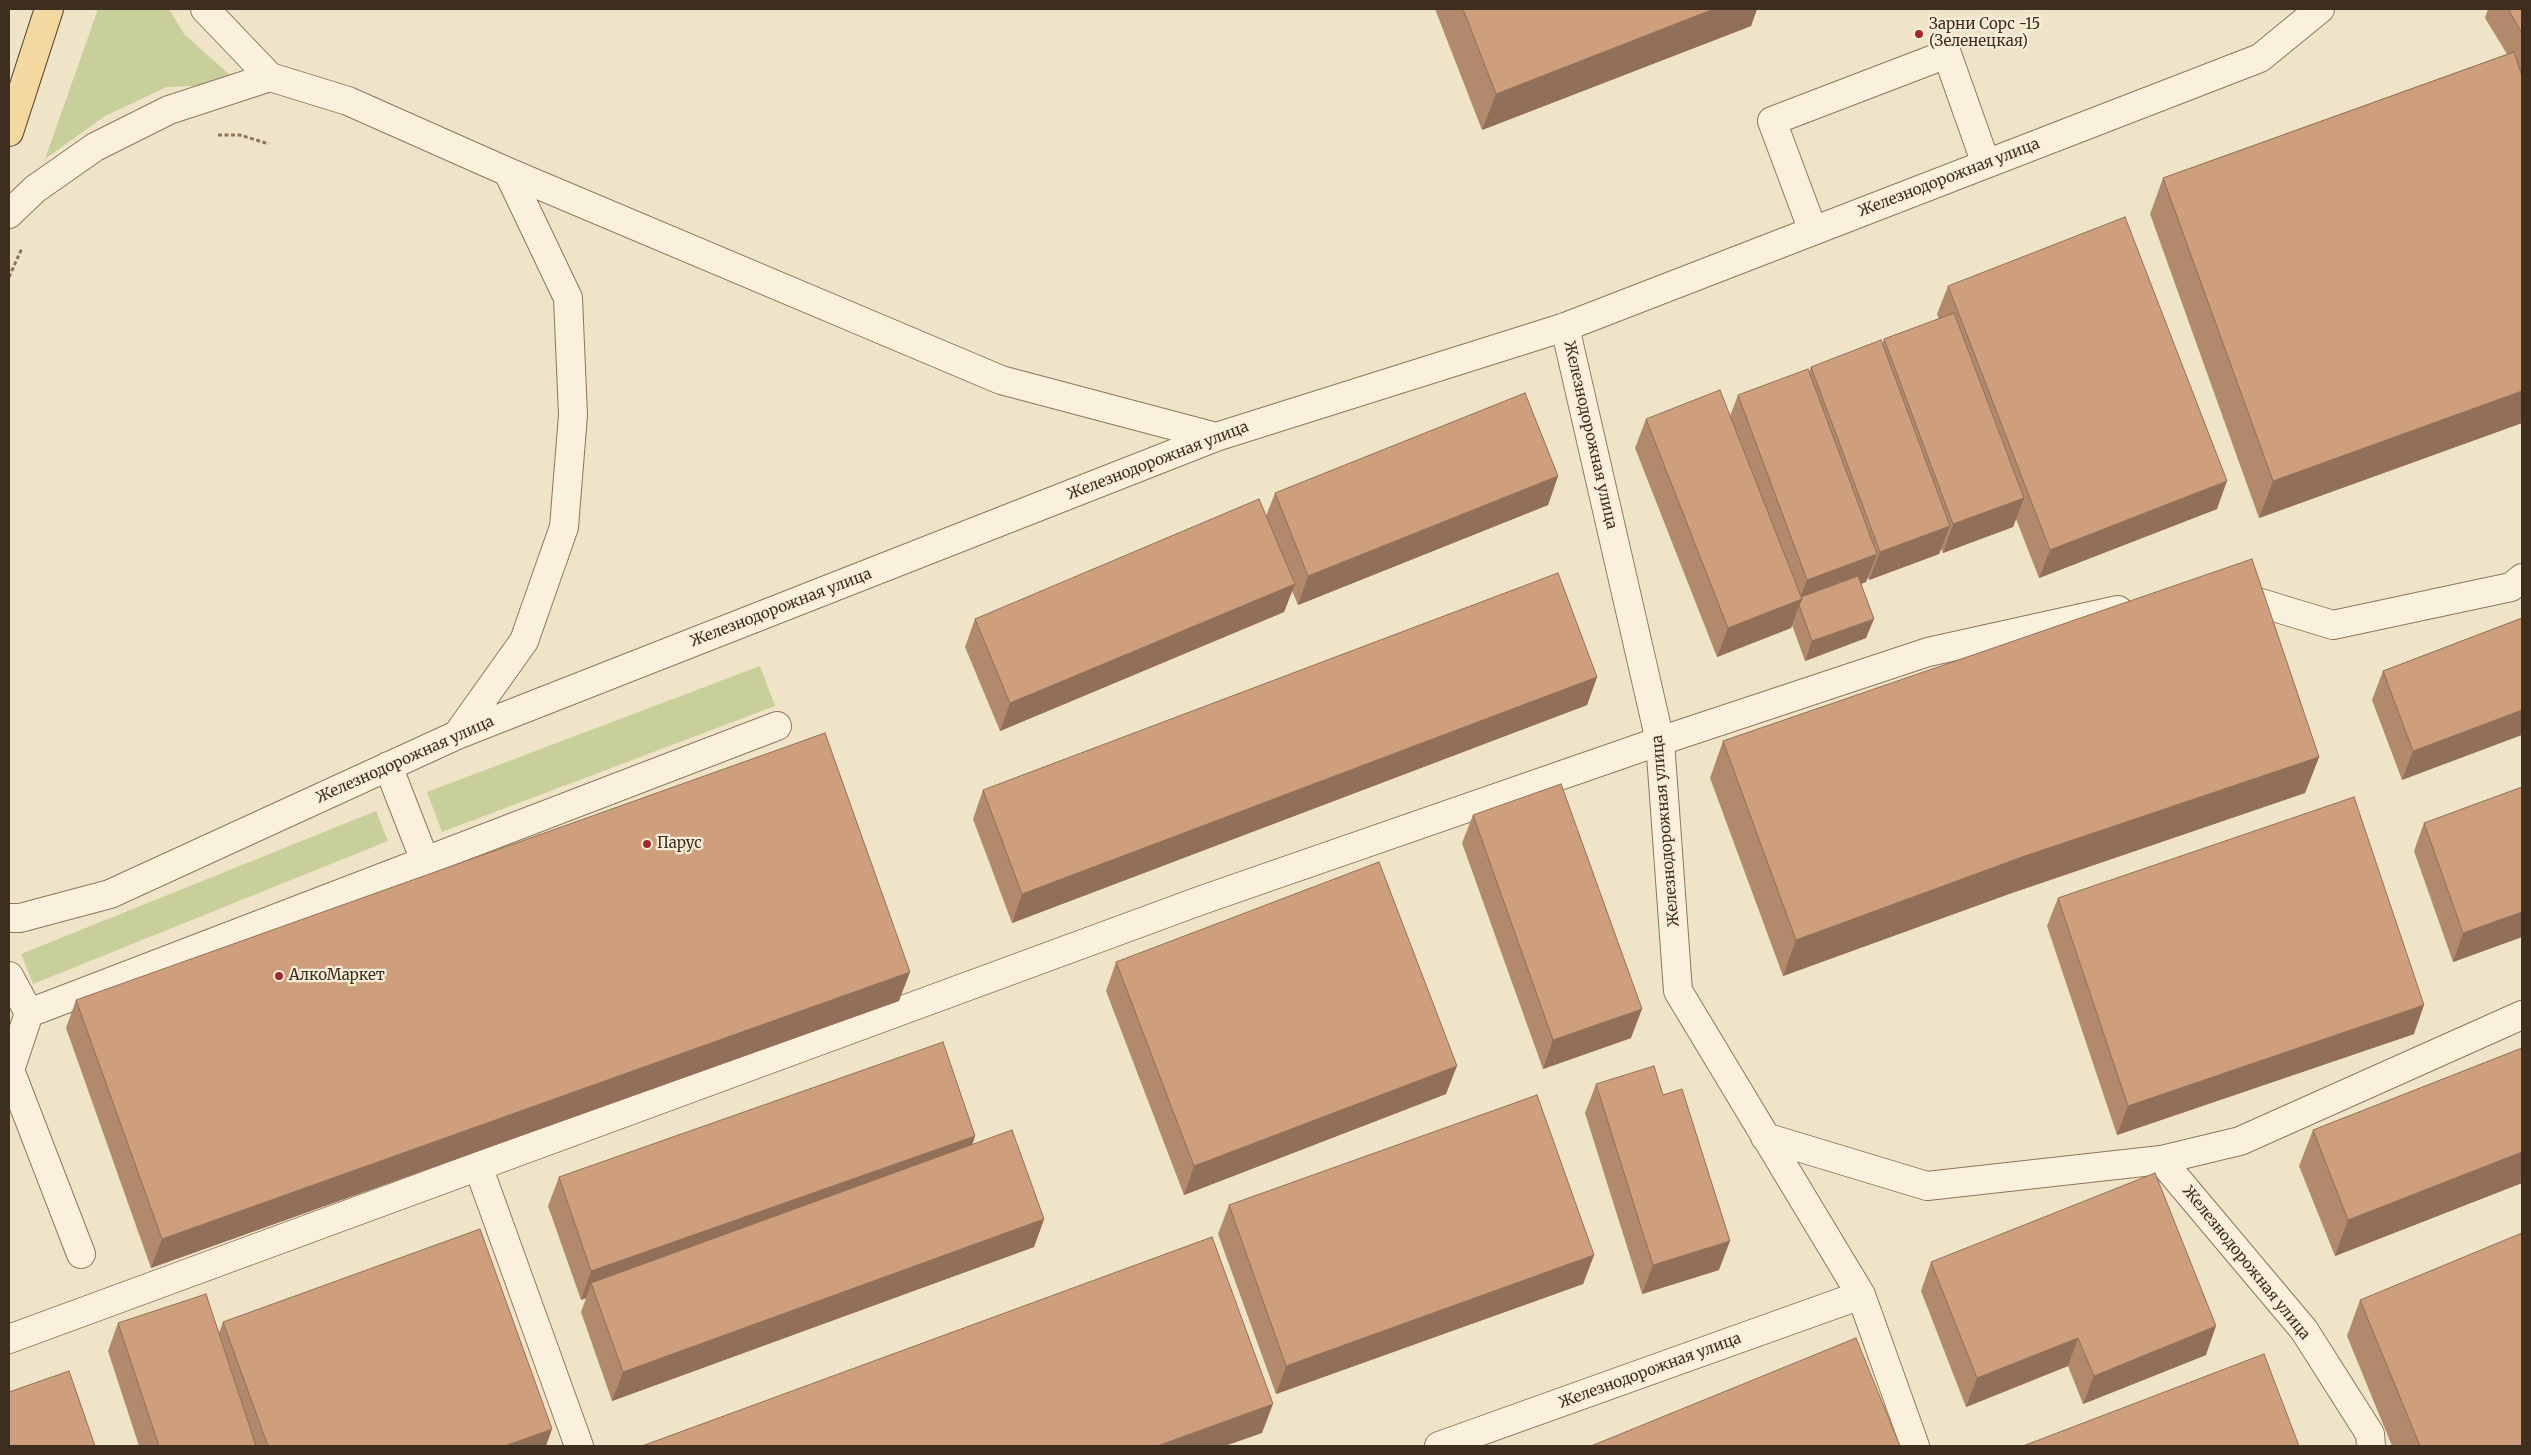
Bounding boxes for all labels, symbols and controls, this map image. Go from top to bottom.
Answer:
place label: Зарни Сорс -15 (Зеленецкая) [1929,16,2040,51]
marker: Зарни Сорс -15 (Зеленецкая) [1913,28,1925,40]
street label: Железнодорожная улица [1856,135,2042,221]
street label: Железнодорожная улица [1560,339,1620,531]
street label: Железнодорожная улица [1065,418,1251,504]
street label: Железнодорожная улица [688,565,874,651]
street label: Железнодорожная улица [313,713,497,807]
street label: Железнодорожная улица [1649,734,1683,928]
place label: Парус [657,835,702,853]
marker: Парус [641,838,653,850]
place label: АлкоМаркет [289,967,385,985]
marker: АлкоМаркет [273,970,285,982]
street label: Железнодорожная улица [2178,1182,2314,1344]
street label: Железнодорожная улица [1556,1330,1744,1412]

